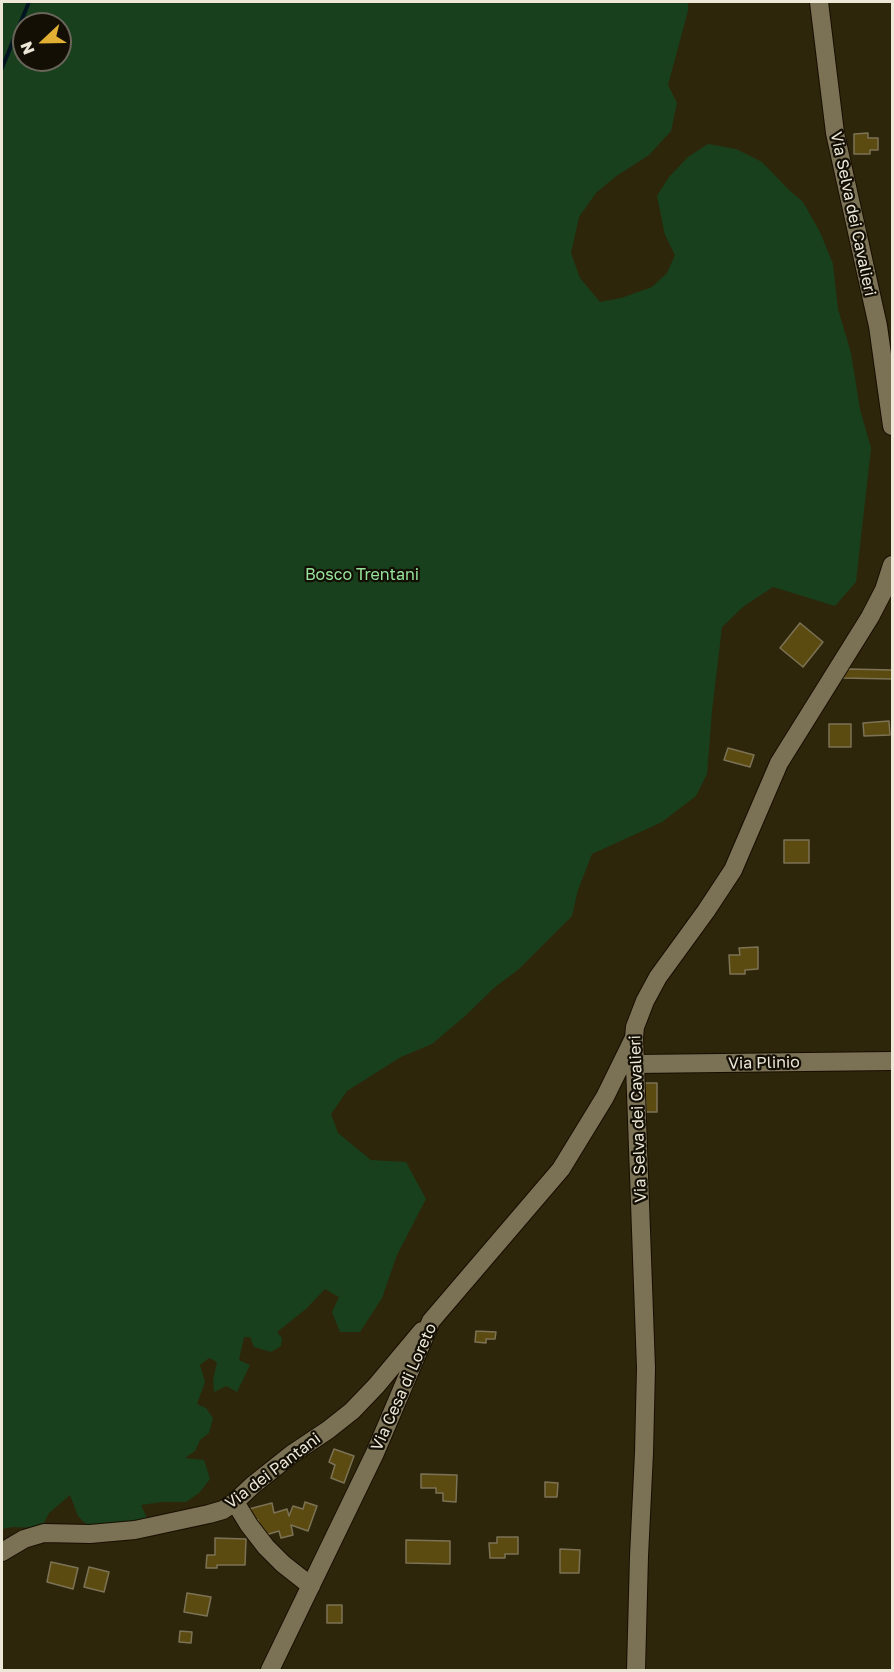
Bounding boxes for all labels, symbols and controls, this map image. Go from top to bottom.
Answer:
north arrow [12,12,72,72]
text: N [16,39,39,57]
street label: Via Selva dei Cavalieri [826,130,880,298]
park label: Bosco Trentani [305,565,419,585]
street label: Via Selva dei Cavalieri [625,1035,651,1203]
street label: Via Plinio [728,1053,800,1073]
street label: Via Cesa di Loreto [367,1320,441,1454]
street label: Via dei Pantani [222,1429,324,1513]

